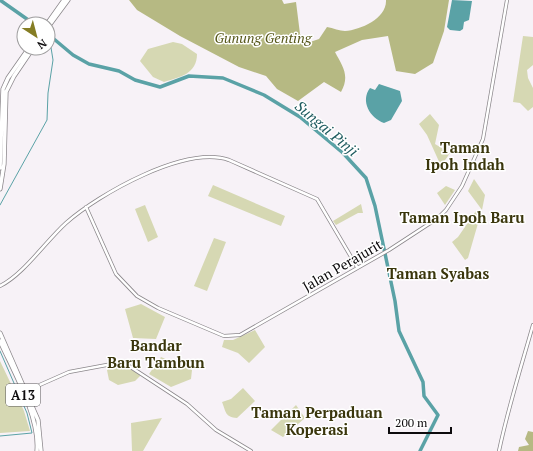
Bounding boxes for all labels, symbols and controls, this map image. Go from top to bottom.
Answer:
north arrow [16,16,56,56]
park label: Gunung Genting [214,28,313,47]
text: N [34,36,49,53]
water label: Sungai Pinji [291,96,364,161]
district label: Taman Ipoh Indah [425,137,505,174]
district label: Taman Ipoh Baru [400,207,525,227]
street label: Jalan Perajurit [299,234,386,296]
district label: Taman Syabas [387,263,489,283]
district label: Bandar Baru Tambun [107,335,205,372]
road number: A13 [6,384,40,406]
district label: Taman Perpaduan Koperasi [251,402,383,439]
scale bar [389,409,451,435]
text: 200 m [395,415,428,430]

